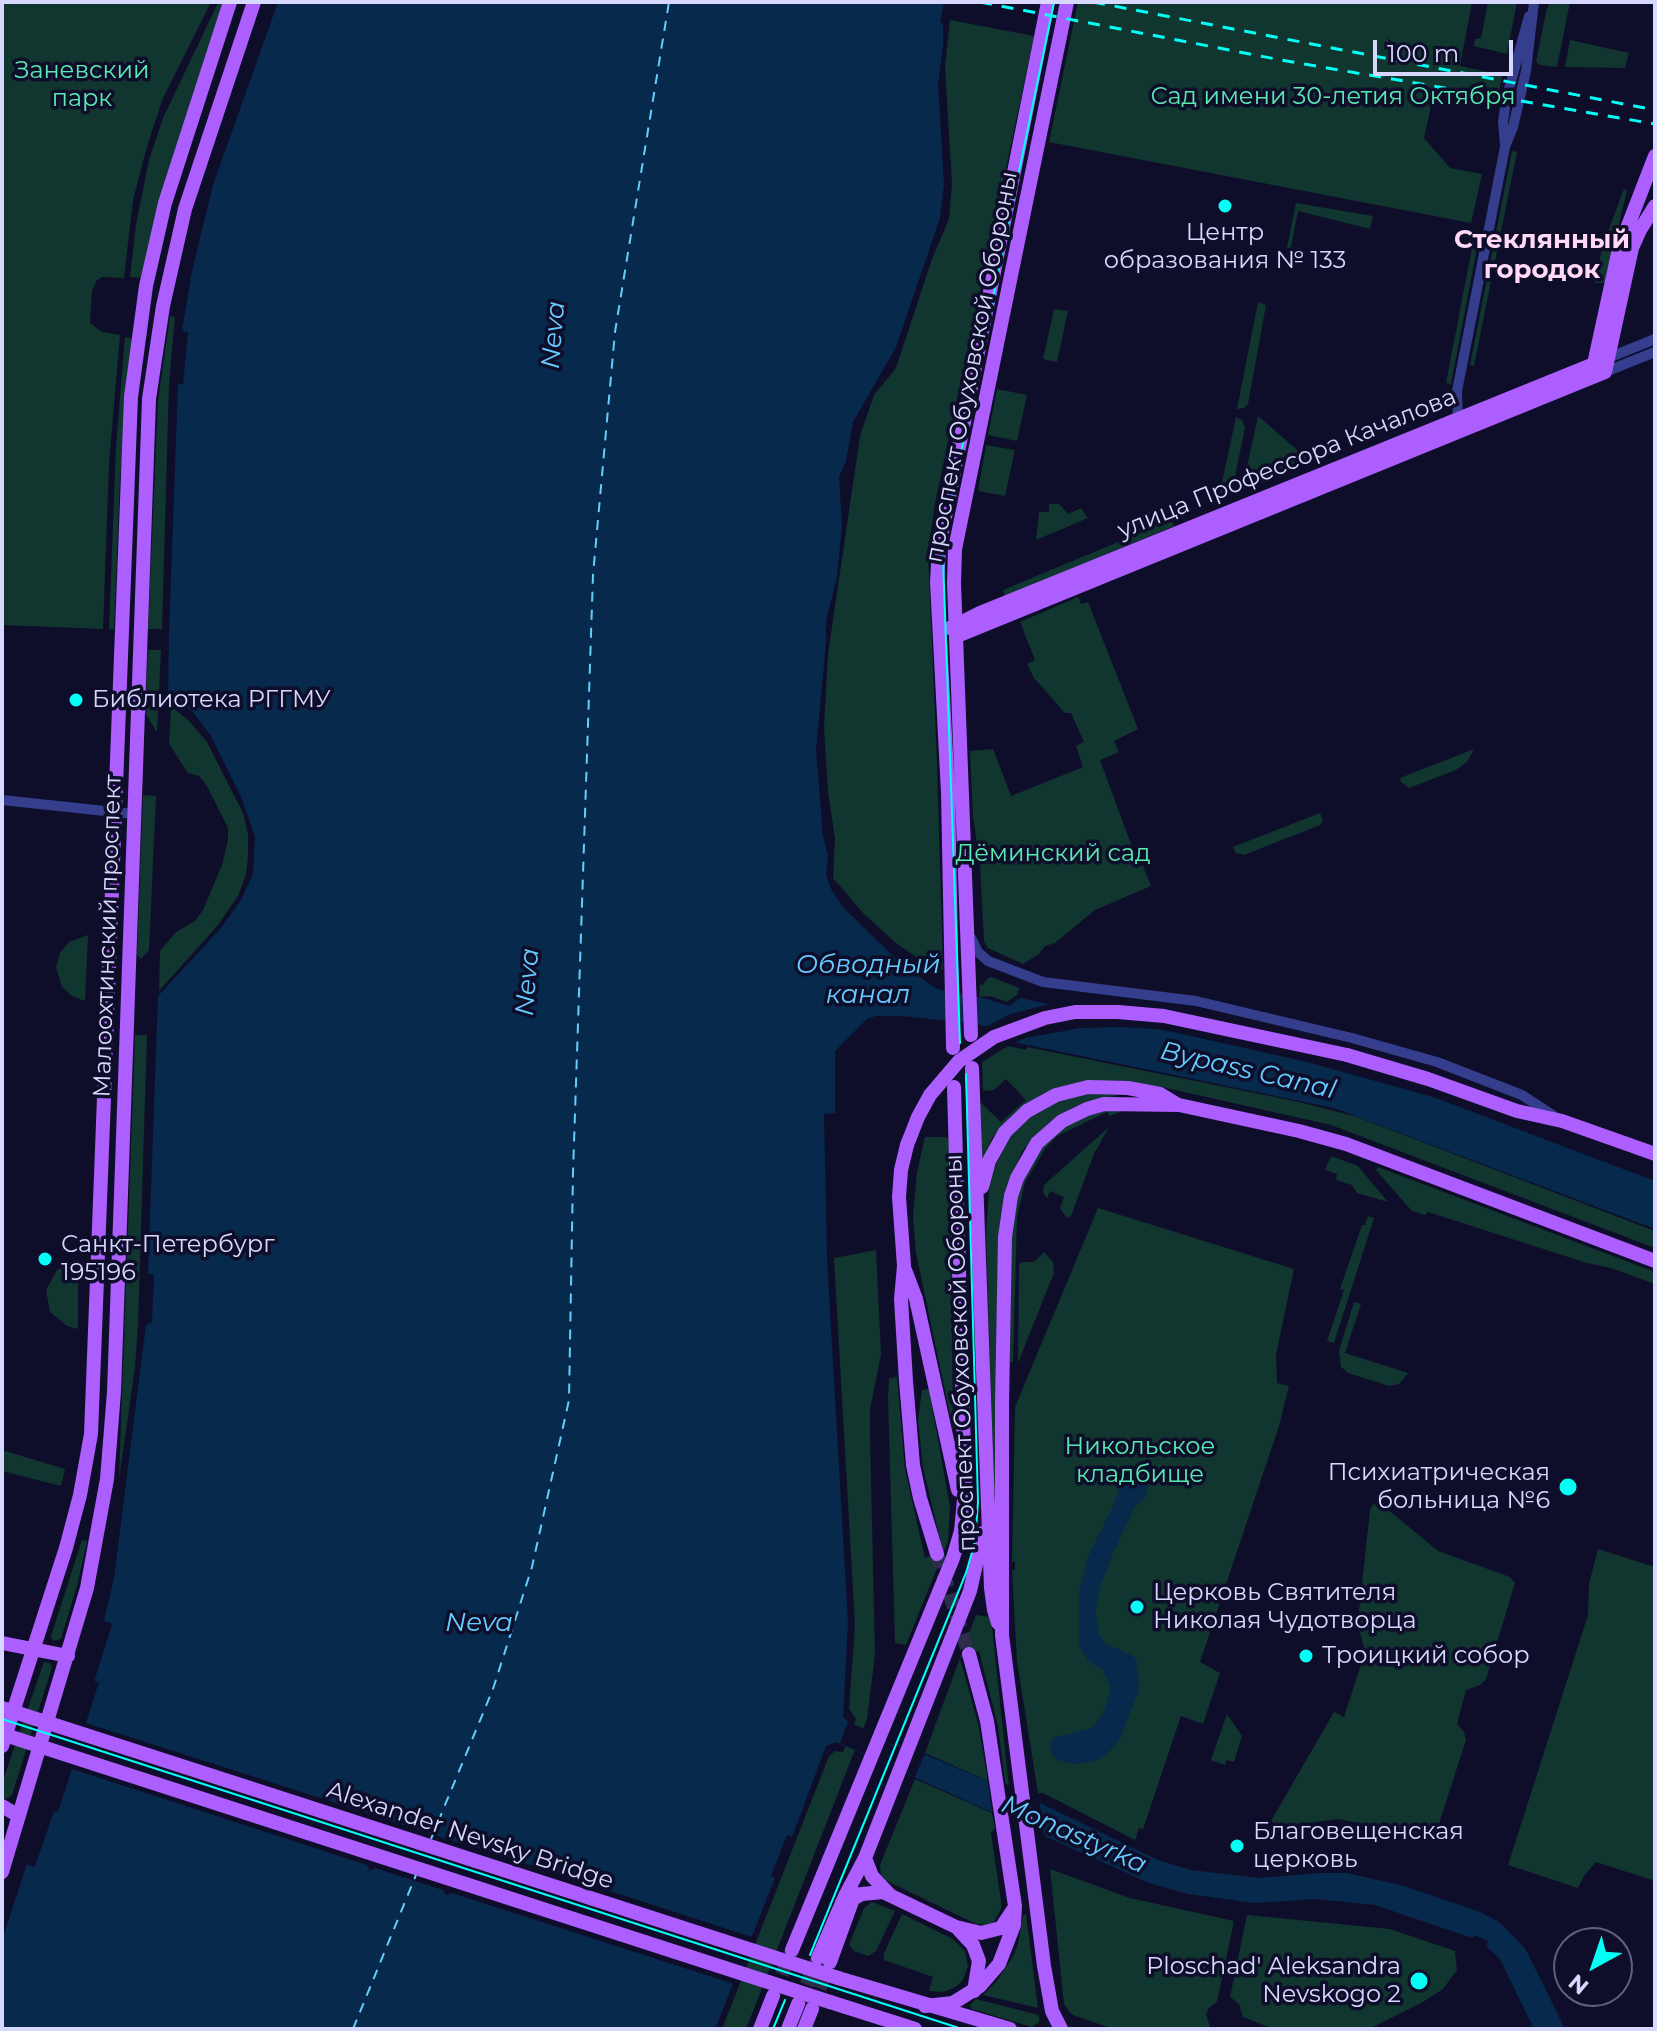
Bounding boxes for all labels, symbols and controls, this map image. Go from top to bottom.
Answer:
scale bar [1377,24,1517,74]
text: 100 m [1387,39,1459,68]
park label: Заневский парк [15,57,149,113]
park label: Сад имени 30-летия Октября [1150,83,1516,111]
street label: проспект Обуховской Обороны [920,169,1024,565]
marker: Центр образования № 133 [1216,197,1234,215]
place label: Центр образования № 133 [1104,219,1346,275]
district label: Стеклянный городок [1454,224,1630,286]
water label: Neva [535,300,573,370]
street label: улица Профессора Качалова [1113,383,1461,545]
place label: Библиотека РГГМУ [92,686,331,714]
marker: Библиотека РГГМУ [67,691,85,709]
street label: Малоохтинский проспект [88,774,128,1098]
park label: Дёминский сад [955,840,1151,868]
water label: Neva [509,947,547,1017]
water label: Обводный канал [796,949,940,1010]
water label: Bypass Canal [1157,1036,1339,1106]
street label: проспект Обуховской Обороны [940,1154,982,1552]
place label: Санкт-Петербург 195196 [61,1231,275,1287]
marker: Санкт-Петербург 195196 [36,1250,54,1268]
park label: Никольское кладбище [1065,1433,1215,1489]
place label: Психиатрическая больница №6 [1328,1459,1550,1515]
marker: Психиатрическая больница №6 [1557,1476,1579,1498]
place label: Церковь Святителя Николая Чудотворца [1153,1579,1416,1635]
marker: Церковь Святителя Николая Чудотворца [1128,1598,1146,1616]
water label: Neva [445,1607,513,1639]
place label: Троицкий собор [1322,1642,1530,1670]
marker: Троицкий собор [1297,1647,1315,1665]
street label: Alexander Nevsky Bridge [323,1776,617,1896]
water label: Monastyrka [997,1789,1151,1881]
place label: Благовещенская церковь [1253,1818,1464,1874]
marker: Благовещенская церковь [1228,1837,1246,1855]
north arrow [1553,1927,1633,2007]
place label: Ploschad' Aleksandra Nevskogo 2 [1146,1953,1401,2009]
text: N [1563,1968,1594,2000]
marker: Ploschad' Aleksandra Nevskogo 2 [1408,1970,1430,1992]

